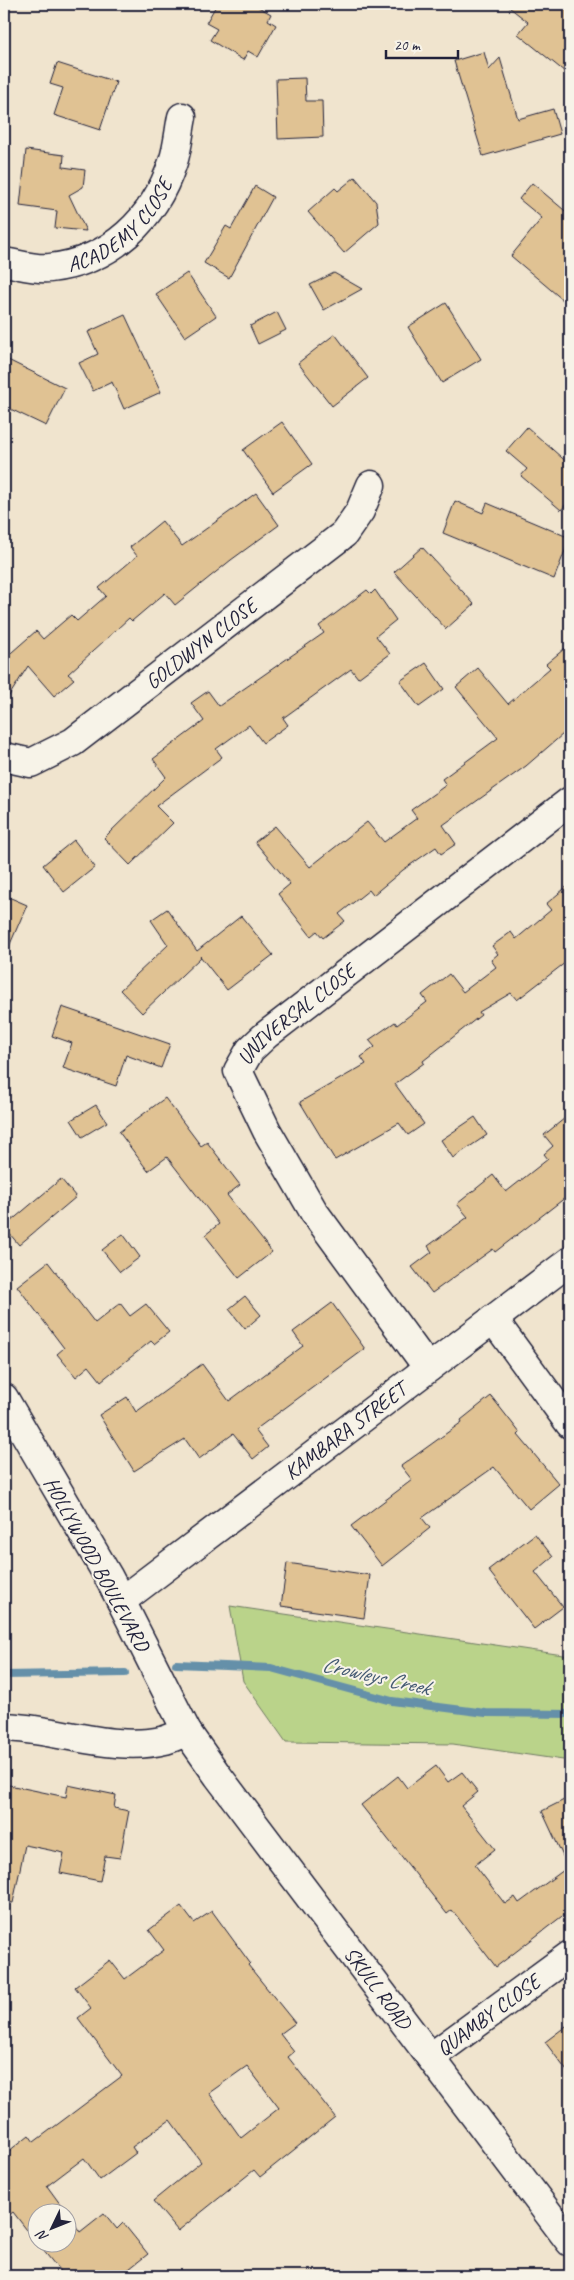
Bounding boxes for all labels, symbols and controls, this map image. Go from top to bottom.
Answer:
scale bar [386,28,459,60]
text: 20 m [394,36,421,55]
street label: ACADEMY CLOSE [65,172,179,277]
street label: GOLDWYN CLOSE [140,591,264,695]
street label: UNIVERSAL CLOSE [231,956,363,1069]
street label: KAMBARA STREET [279,1373,415,1485]
street label: HOLLYWOOD BOULEVARD [38,1472,157,1657]
water label: Crowleys Creek [319,1650,436,1703]
street label: SKULL ROAD [338,1941,418,2035]
street label: QUAMBY CLOSE [431,1967,547,2062]
north arrow [28,2202,78,2252]
text: N [32,2226,52,2245]

